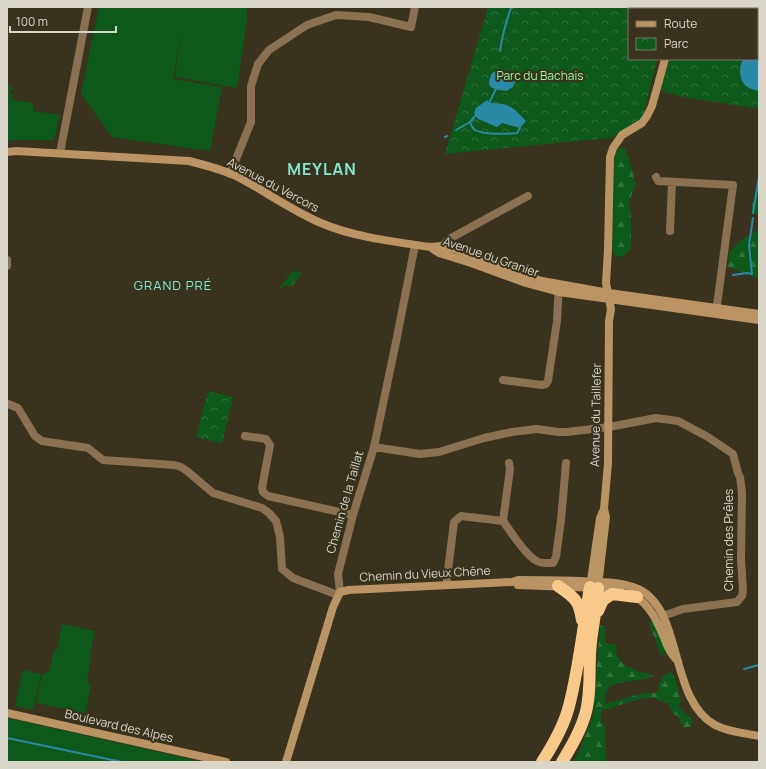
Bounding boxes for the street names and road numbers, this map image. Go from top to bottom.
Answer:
street label: Avenue du Vercors [224,153,322,216]
street label: Avenue du Granier [441,232,542,281]
street label: Avenue du Taillefer [586,362,605,467]
street label: Chemin de la Taillat [322,448,367,555]
street label: Chemin des Prêles [720,489,737,591]
street label: Chemin du Vieux Chêne [359,562,491,585]
street label: Boulevard des Alpes [63,705,175,746]

